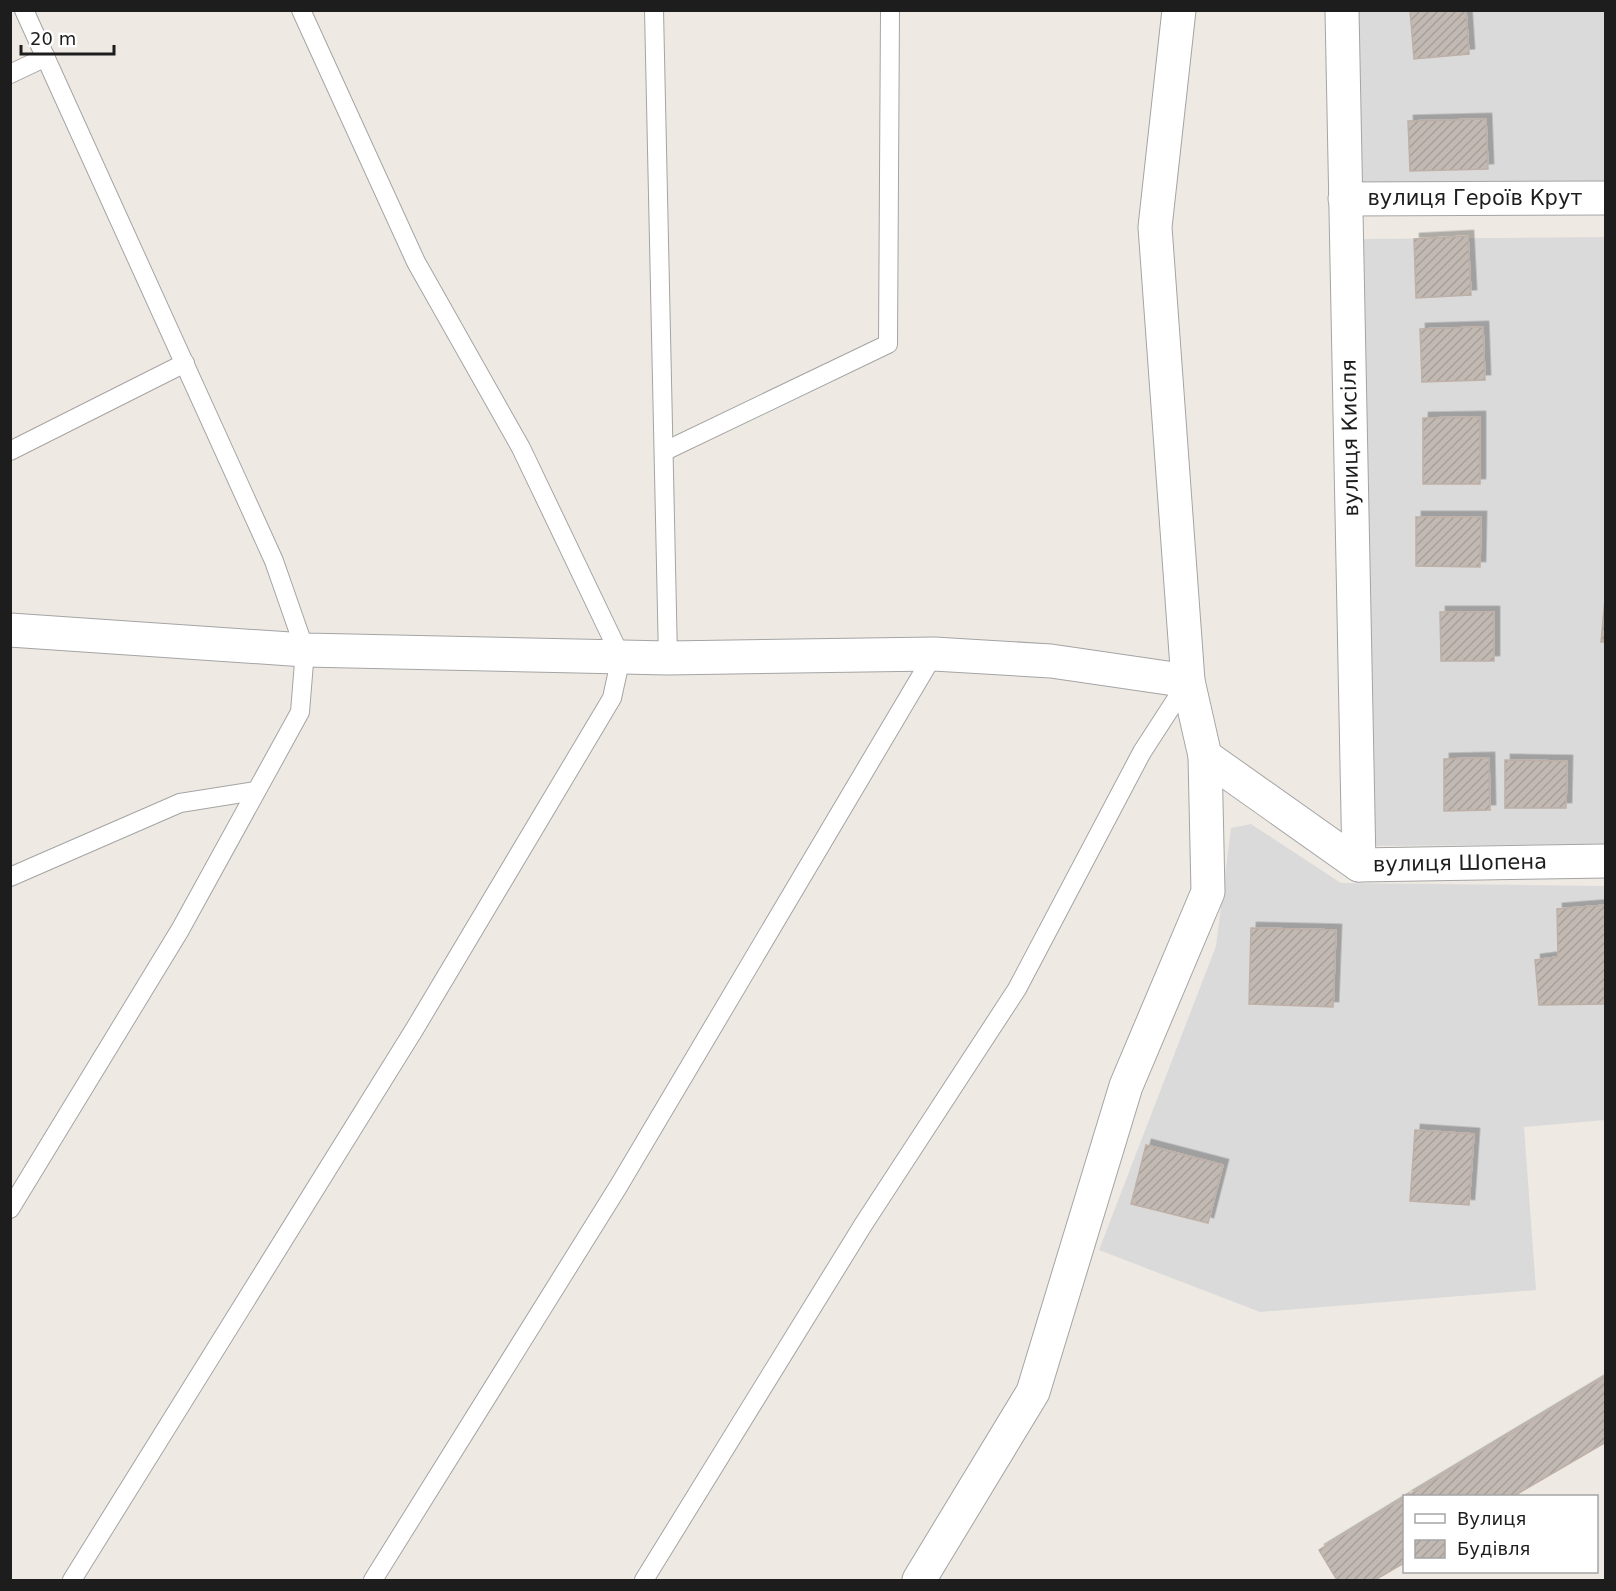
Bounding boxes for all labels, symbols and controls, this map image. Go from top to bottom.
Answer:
scale bar [21,18,114,56]
text: 20 m [30,28,76,49]
street label: вулиця Героїв Крут [1367,186,1583,210]
street label: вулиця Кисіля [1337,359,1363,517]
street label: вулиця Шопена [1373,849,1547,877]
legend [1403,1495,1598,1573]
text: Вулиця [1457,1508,1526,1529]
text: Будівля [1457,1538,1530,1559]

